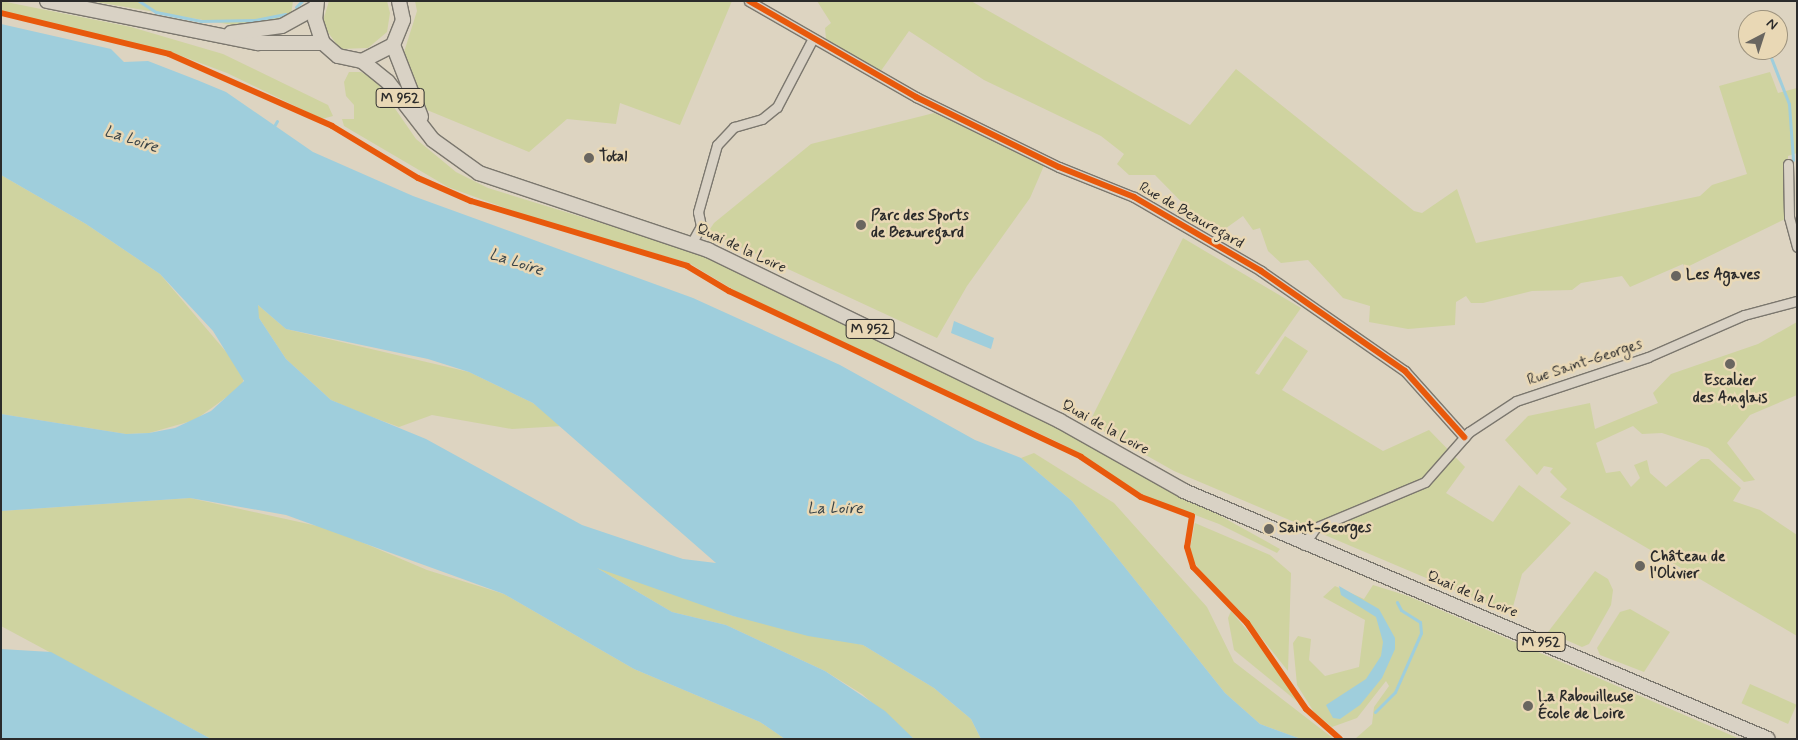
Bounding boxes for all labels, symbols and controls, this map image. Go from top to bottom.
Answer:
north arrow [1738,10,1788,60]
text: N [1763,14,1781,34]
road number: M 952 [375,86,425,110]
water label: La Loire [101,122,161,158]
place label: Total [599,149,627,167]
marker: Total [583,152,595,164]
street label: Rue de Beauregard [1135,179,1247,253]
place label: Parc des Sports de Beauregard [871,207,972,242]
marker: Parc des Sports de Beauregard [855,219,867,231]
street label: Quai de la Loire [693,220,789,278]
water label: La Loire [486,245,546,281]
place label: Les Agaves [1686,267,1757,285]
marker: Les Agaves [1670,270,1682,282]
road number: M 952 [845,318,895,340]
street label: Rue Saint-Georges [1526,336,1644,390]
marker: Escalier des Anglais [1724,358,1736,370]
place label: Escalier des Anglais [1695,372,1765,407]
street label: Quai de la Loire [1058,396,1152,460]
water label: La Loire [807,499,863,519]
place label: Saint-Georges [1279,520,1371,538]
marker: Saint-Georges [1263,523,1275,535]
place label: Château de l'Olivier [1650,548,1725,583]
marker: Château de l'Olivier [1634,560,1646,572]
street label: Quai de la Loire [1423,568,1521,622]
road number: M 952 [1516,630,1566,654]
place label: La Rabouilleuse École de Loire [1538,688,1639,723]
marker: La Rabouilleuse École de Loire [1522,700,1534,712]

